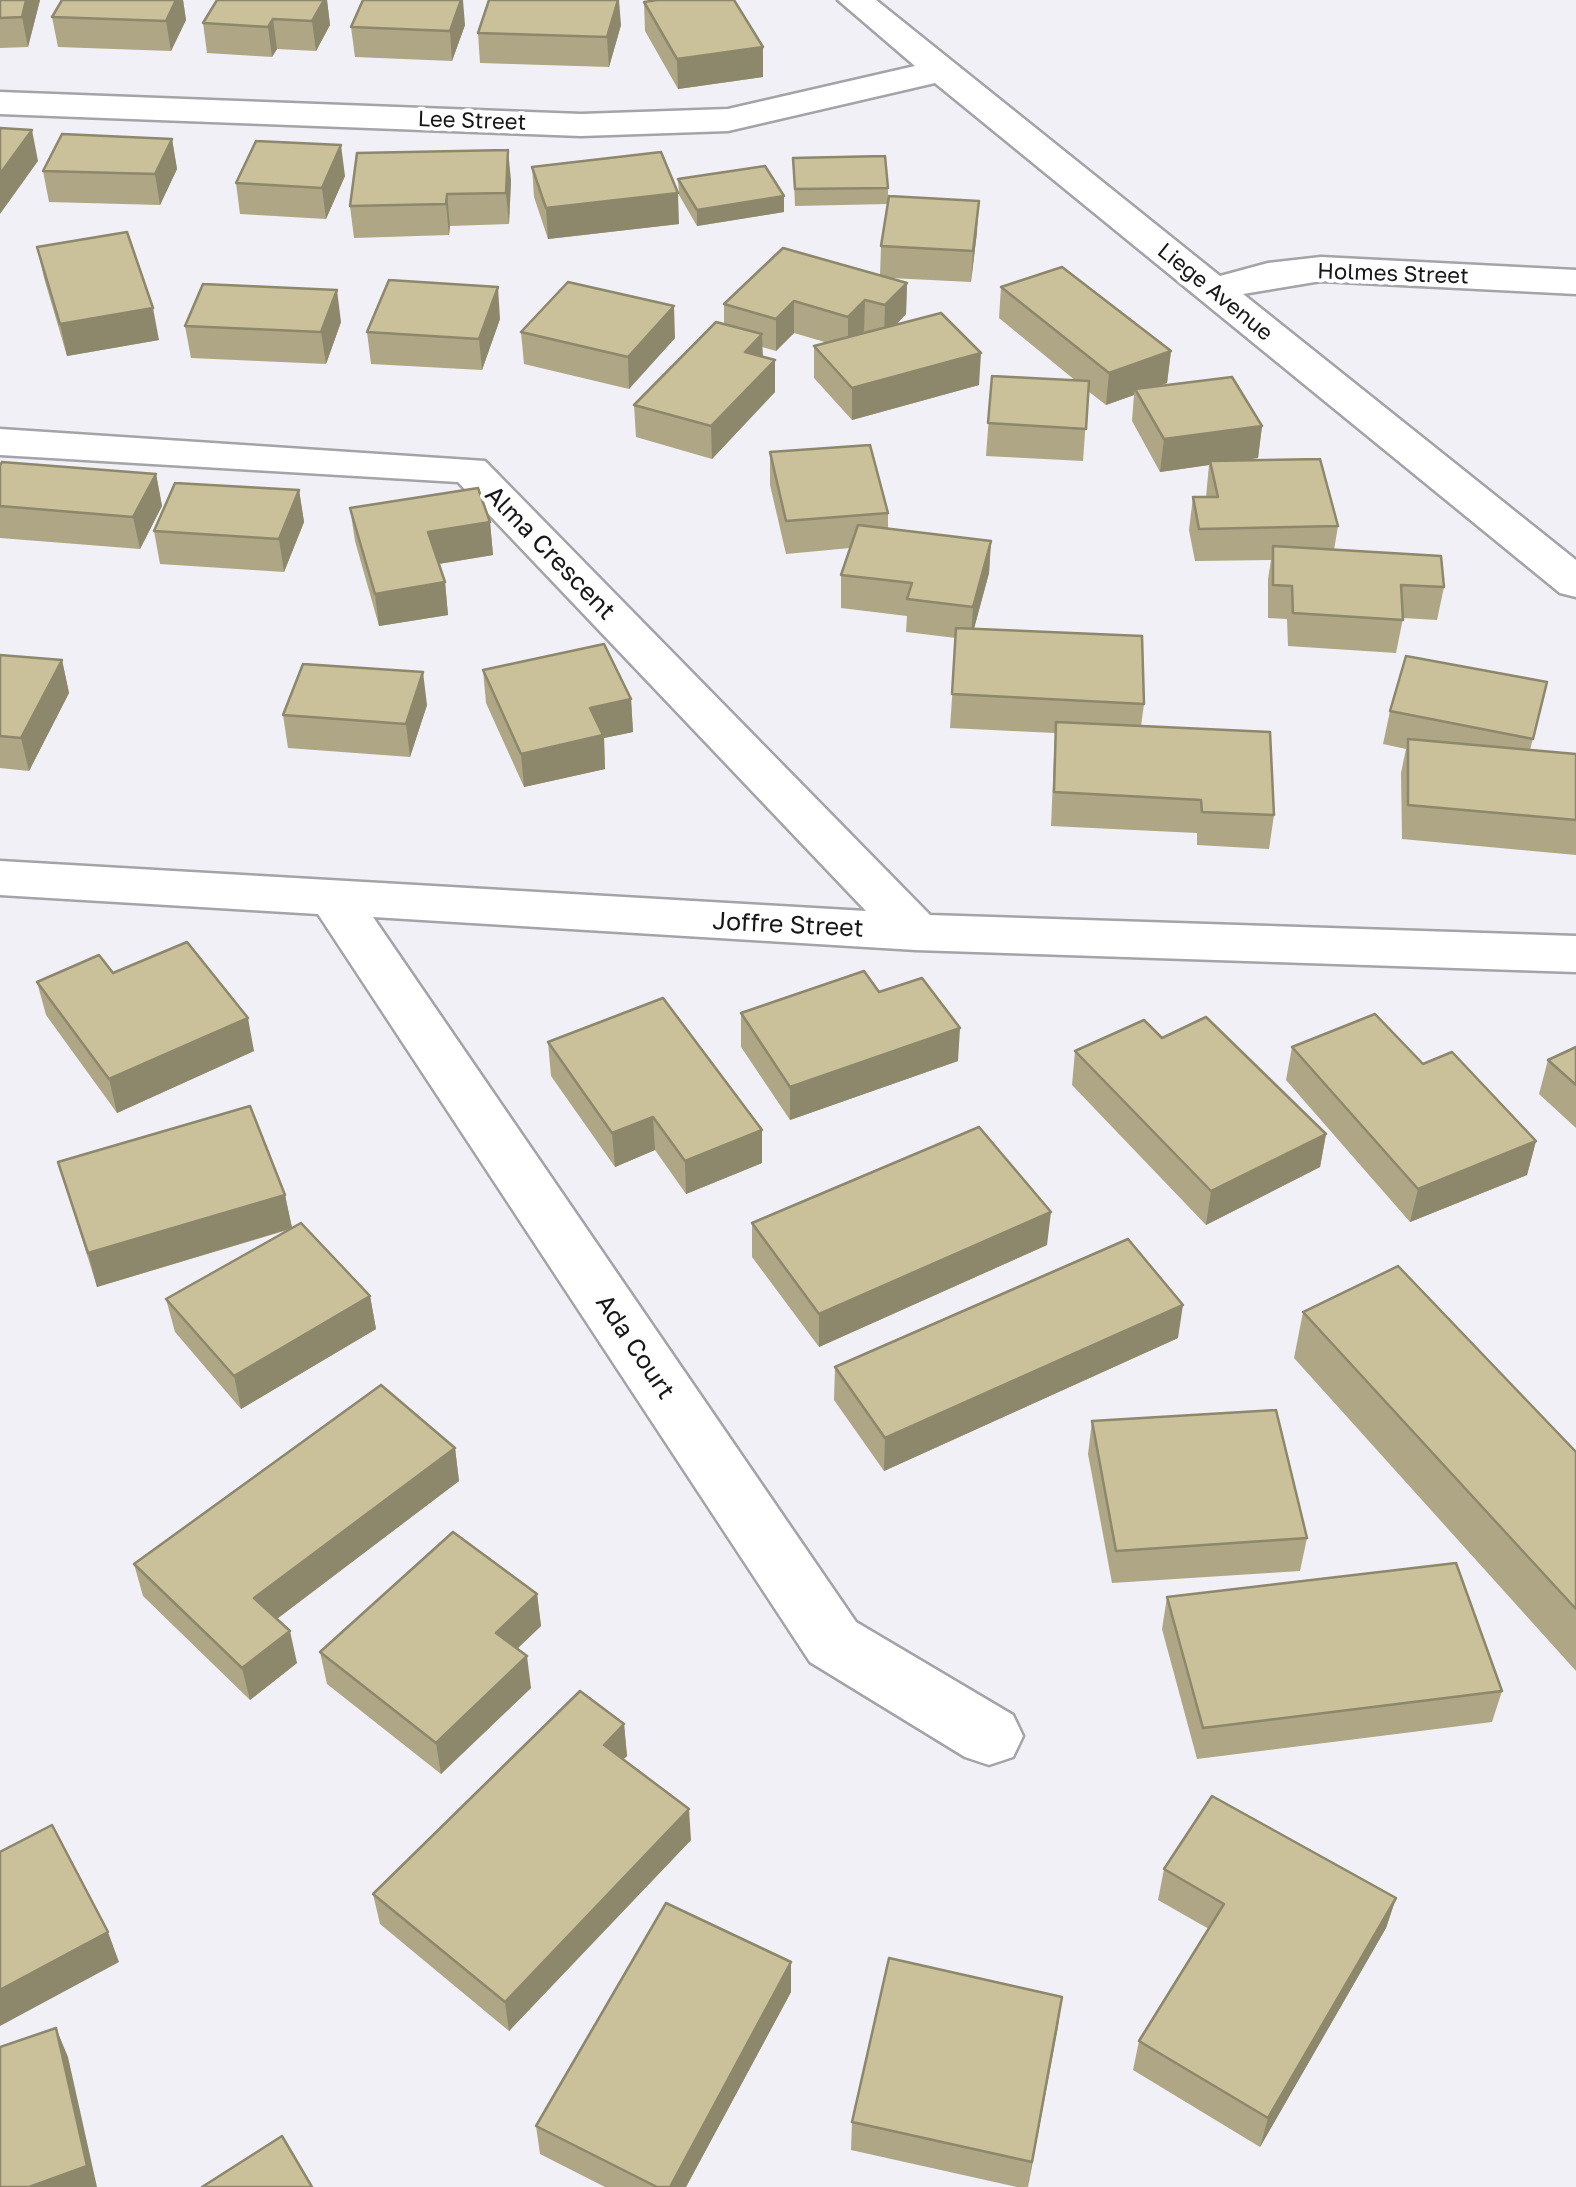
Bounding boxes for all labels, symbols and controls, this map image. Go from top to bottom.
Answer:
street label: Lee Street [417,106,527,136]
street label: Liege Avenue [1152,237,1278,347]
street label: Holmes Street [1317,258,1469,290]
street label: Alma Crescent [479,480,621,626]
street label: Joffre Street [712,906,864,944]
street label: Ada Court [589,1289,681,1405]

